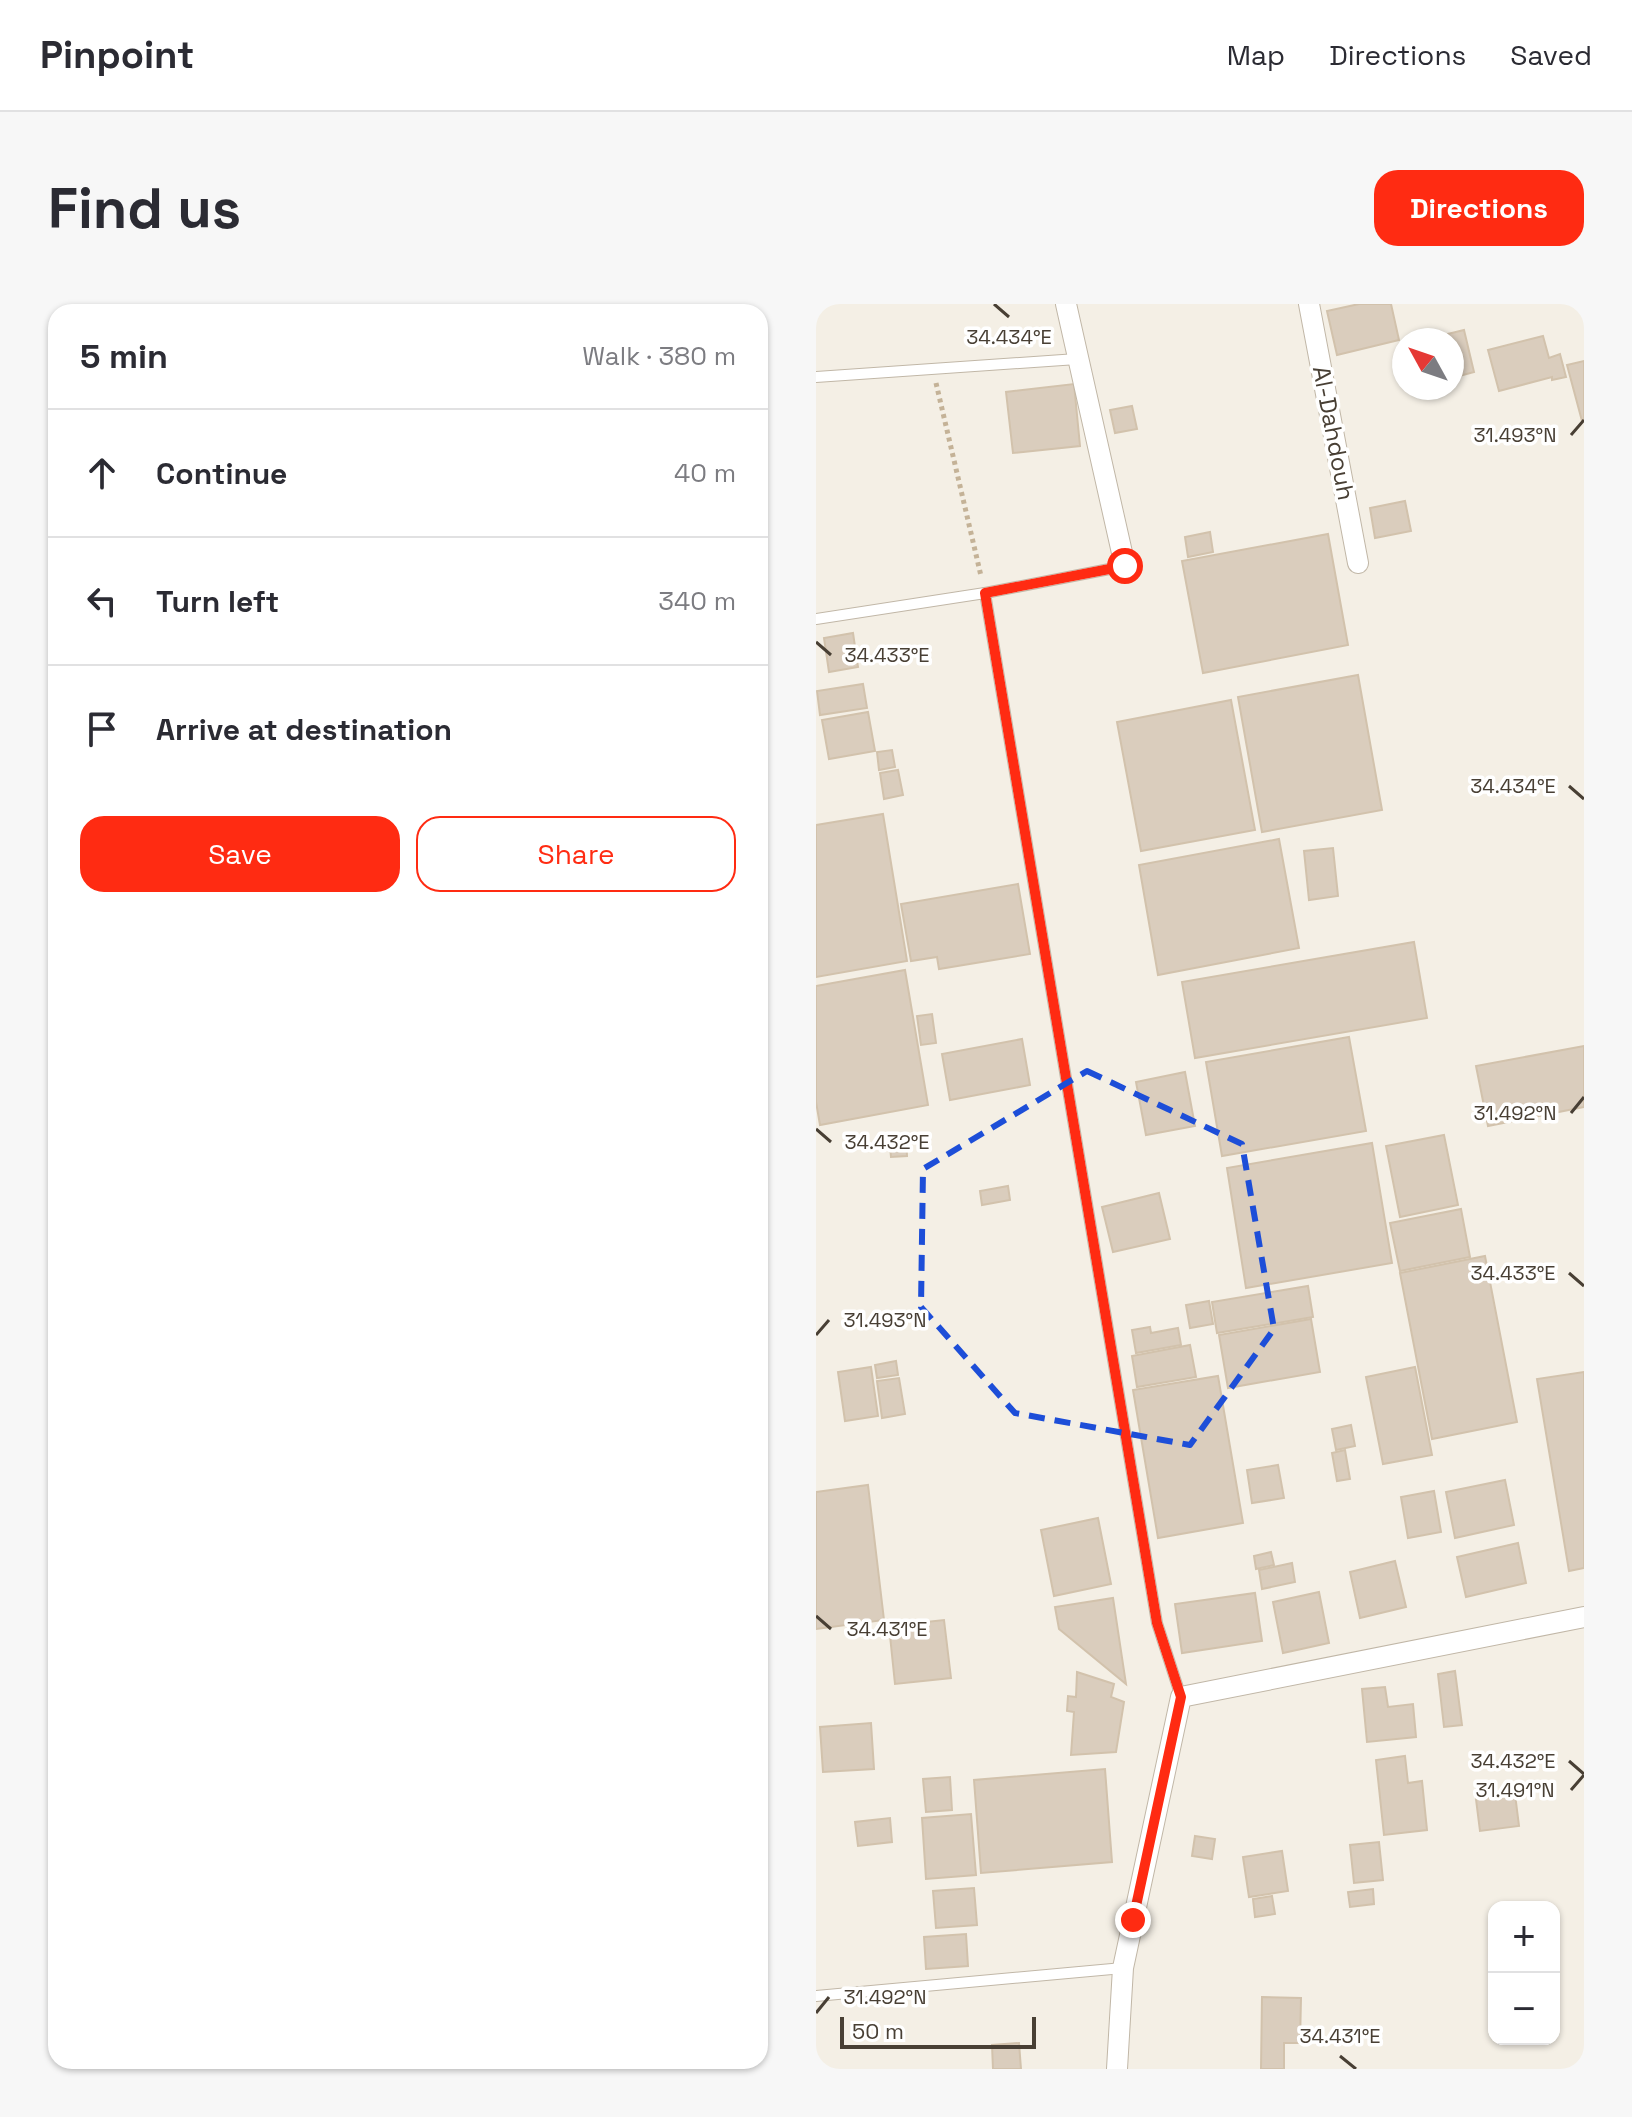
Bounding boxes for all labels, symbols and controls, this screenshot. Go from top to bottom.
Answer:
text: Pinpoint [40,31,194,79]
text: Map [1227,37,1285,73]
text: Directions [1329,37,1466,73]
text: Saved [1510,37,1592,73]
button: Directions [1374,170,1584,246]
text: Find us [48,173,241,244]
text: 34.434°E [966,324,1052,350]
north arrow [1392,328,1464,400]
text: 5 min [80,335,168,378]
text: Walk · 380 m [582,339,736,373]
street label: Al-Dahdouh [1306,363,1362,503]
text: 31.493°N [1474,422,1556,448]
icon: ahead [80,451,124,495]
text: Continue [156,454,287,493]
text: 40 m [674,456,736,490]
route start [1107,548,1143,584]
icon: left [80,579,124,623]
text: Turn left [156,582,279,621]
text: 340 m [658,584,736,618]
text: 34.433°E [844,642,930,668]
icon: arrive [80,707,124,751]
text: Arrive at destination [156,710,452,749]
text: 34.434°E [1470,773,1556,799]
button: Save [80,816,400,892]
button: Share [416,816,736,892]
text: 31.492°N [1474,1100,1556,1126]
text: 34.432°E [844,1129,930,1155]
text: 34.433°E [1470,1260,1556,1286]
text: 31.493°N [844,1307,926,1333]
text: 34.431°E [846,1616,928,1642]
text: 34.432°E [1470,1748,1556,1774]
text: 31.491°N [1475,1777,1555,1803]
map controls [1488,1901,1560,2045]
button: + [1488,1901,1560,1973]
route end [1115,1902,1151,1938]
button: − [1488,1973,1560,2045]
text: 31.492°N [844,1984,926,2010]
scale bar [840,2013,1036,2049]
text: 50 m [852,2017,904,2045]
text: 34.431°E [1299,2023,1381,2049]

